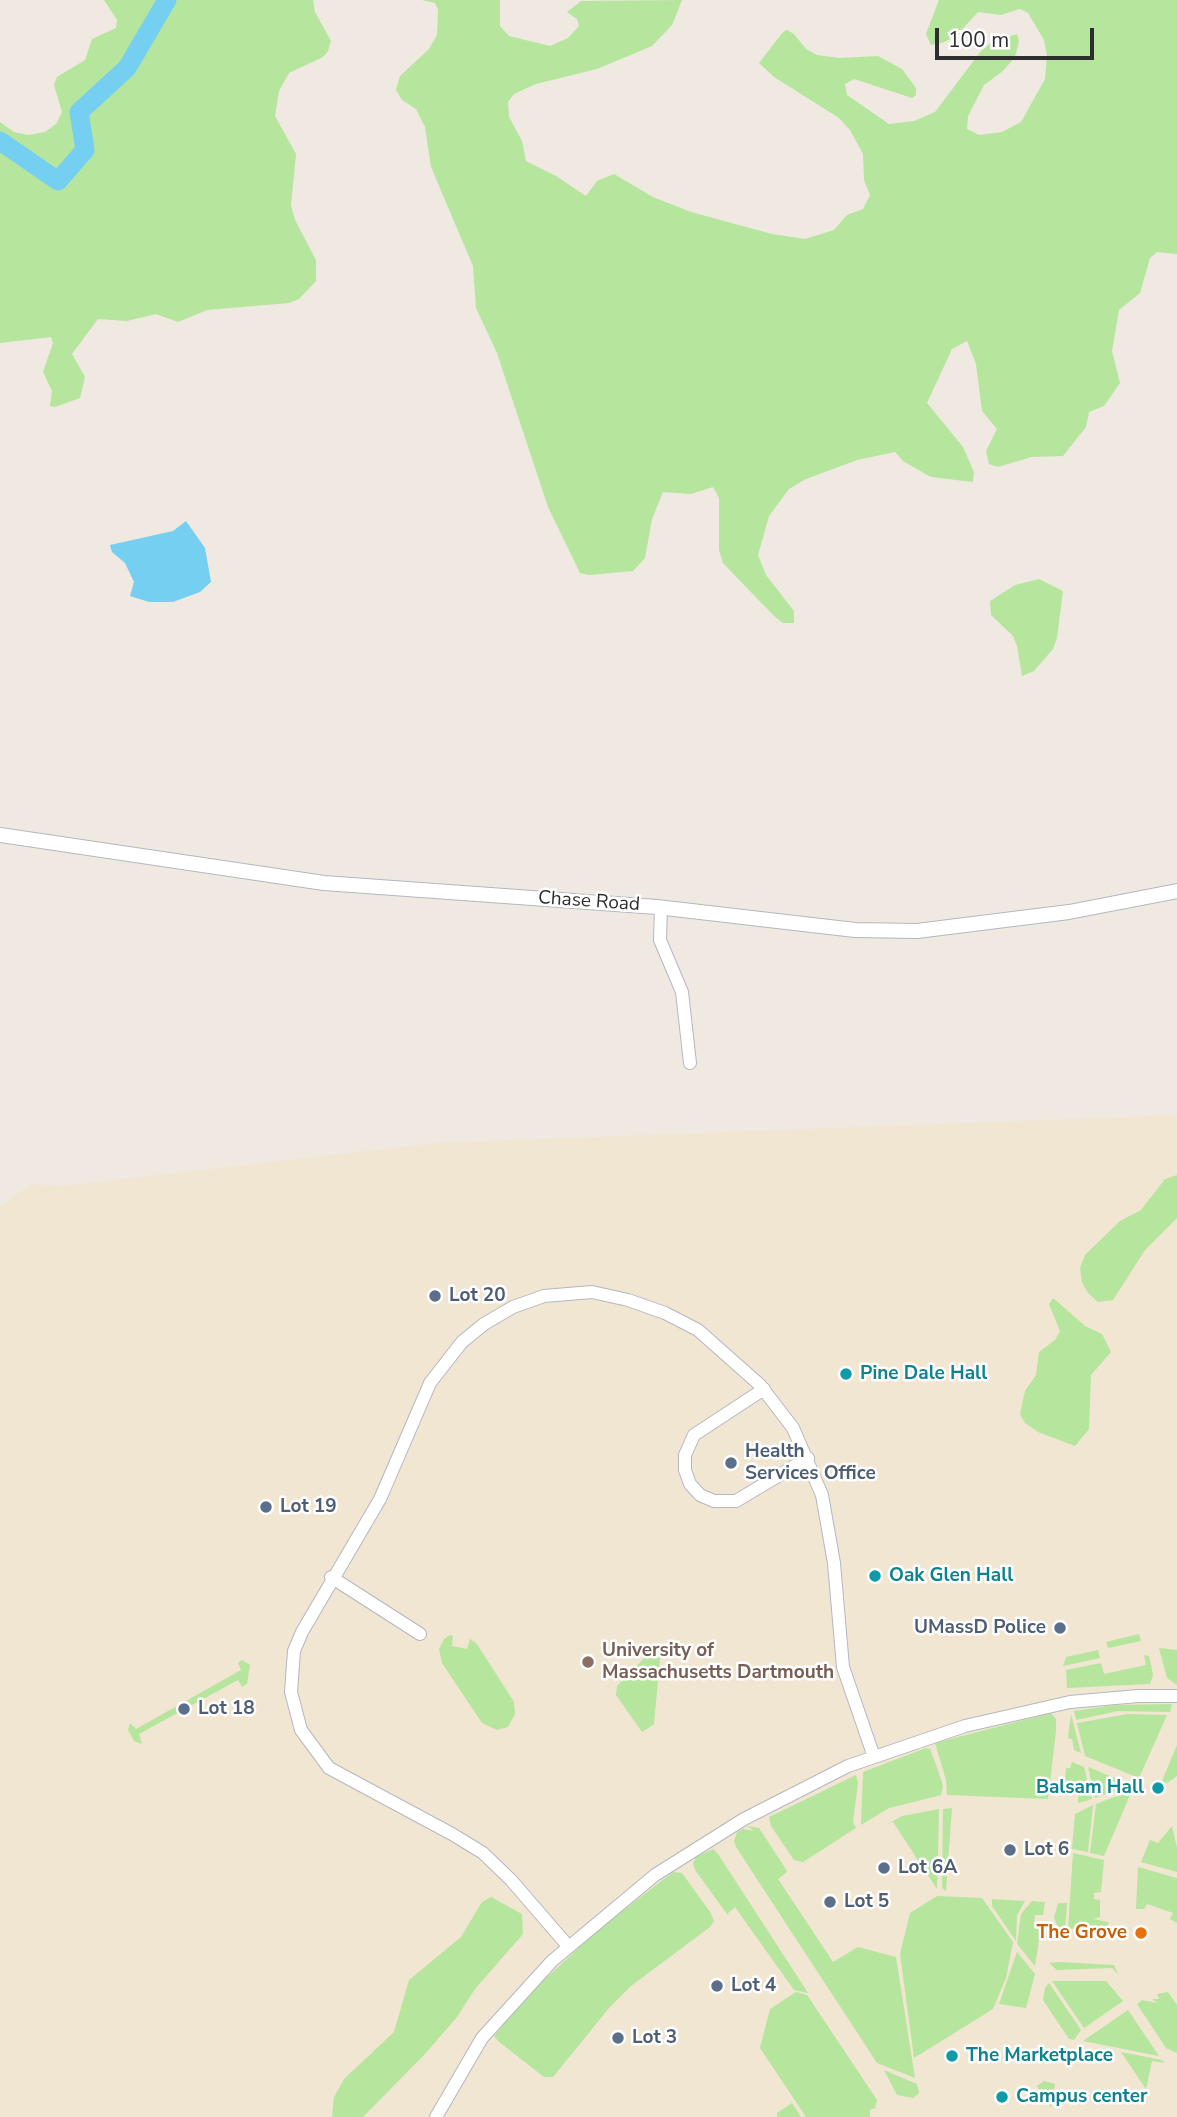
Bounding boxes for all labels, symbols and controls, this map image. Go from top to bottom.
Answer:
scale bar [939,14,1098,58]
text: 100 m [948,26,1009,54]
street label: Chase Road [537,887,641,917]
place label: Lot 20 [449,1285,506,1307]
marker: Lot 20 [427,1288,443,1304]
place label: Pine Dale Hall [860,1363,987,1385]
marker: Pine Dale Hall [838,1366,854,1382]
place label: Health Services Office [745,1441,876,1485]
marker: Health Services Office [723,1455,739,1471]
place label: Lot 19 [280,1496,337,1518]
marker: Lot 19 [258,1499,274,1515]
place label: Oak Glen Hall [889,1565,1013,1587]
marker: Oak Glen Hall [867,1568,883,1584]
place label: UMassD Police [914,1617,1046,1639]
marker: UMassD Police [1052,1620,1068,1636]
place label: University of Massachusetts Dartmouth [602,1640,834,1684]
marker: University of Massachusetts Dartmouth [580,1654,596,1670]
place label: Lot 18 [198,1698,255,1720]
marker: Lot 18 [176,1701,192,1717]
place label: Balsam Hall [1036,1777,1144,1799]
marker: Balsam Hall [1150,1780,1166,1796]
place label: Lot 6 [1024,1839,1069,1861]
marker: Lot 6 [1002,1842,1018,1858]
place label: Lot 6A [898,1857,957,1879]
marker: Lot 6A [876,1860,892,1876]
place label: Lot 5 [844,1891,889,1913]
marker: Lot 5 [822,1894,838,1910]
place label: The Grove [1037,1922,1127,1944]
marker: The Grove [1133,1925,1149,1941]
place label: Lot 4 [731,1975,776,1997]
marker: Lot 4 [709,1978,725,1994]
place label: Lot 3 [632,2027,677,2049]
marker: Lot 3 [610,2030,626,2046]
place label: The Marketplace [966,2045,1113,2067]
marker: The Marketplace [944,2048,960,2064]
place label: Campus center [1016,2086,1148,2108]
marker: Campus center [994,2089,1010,2105]

